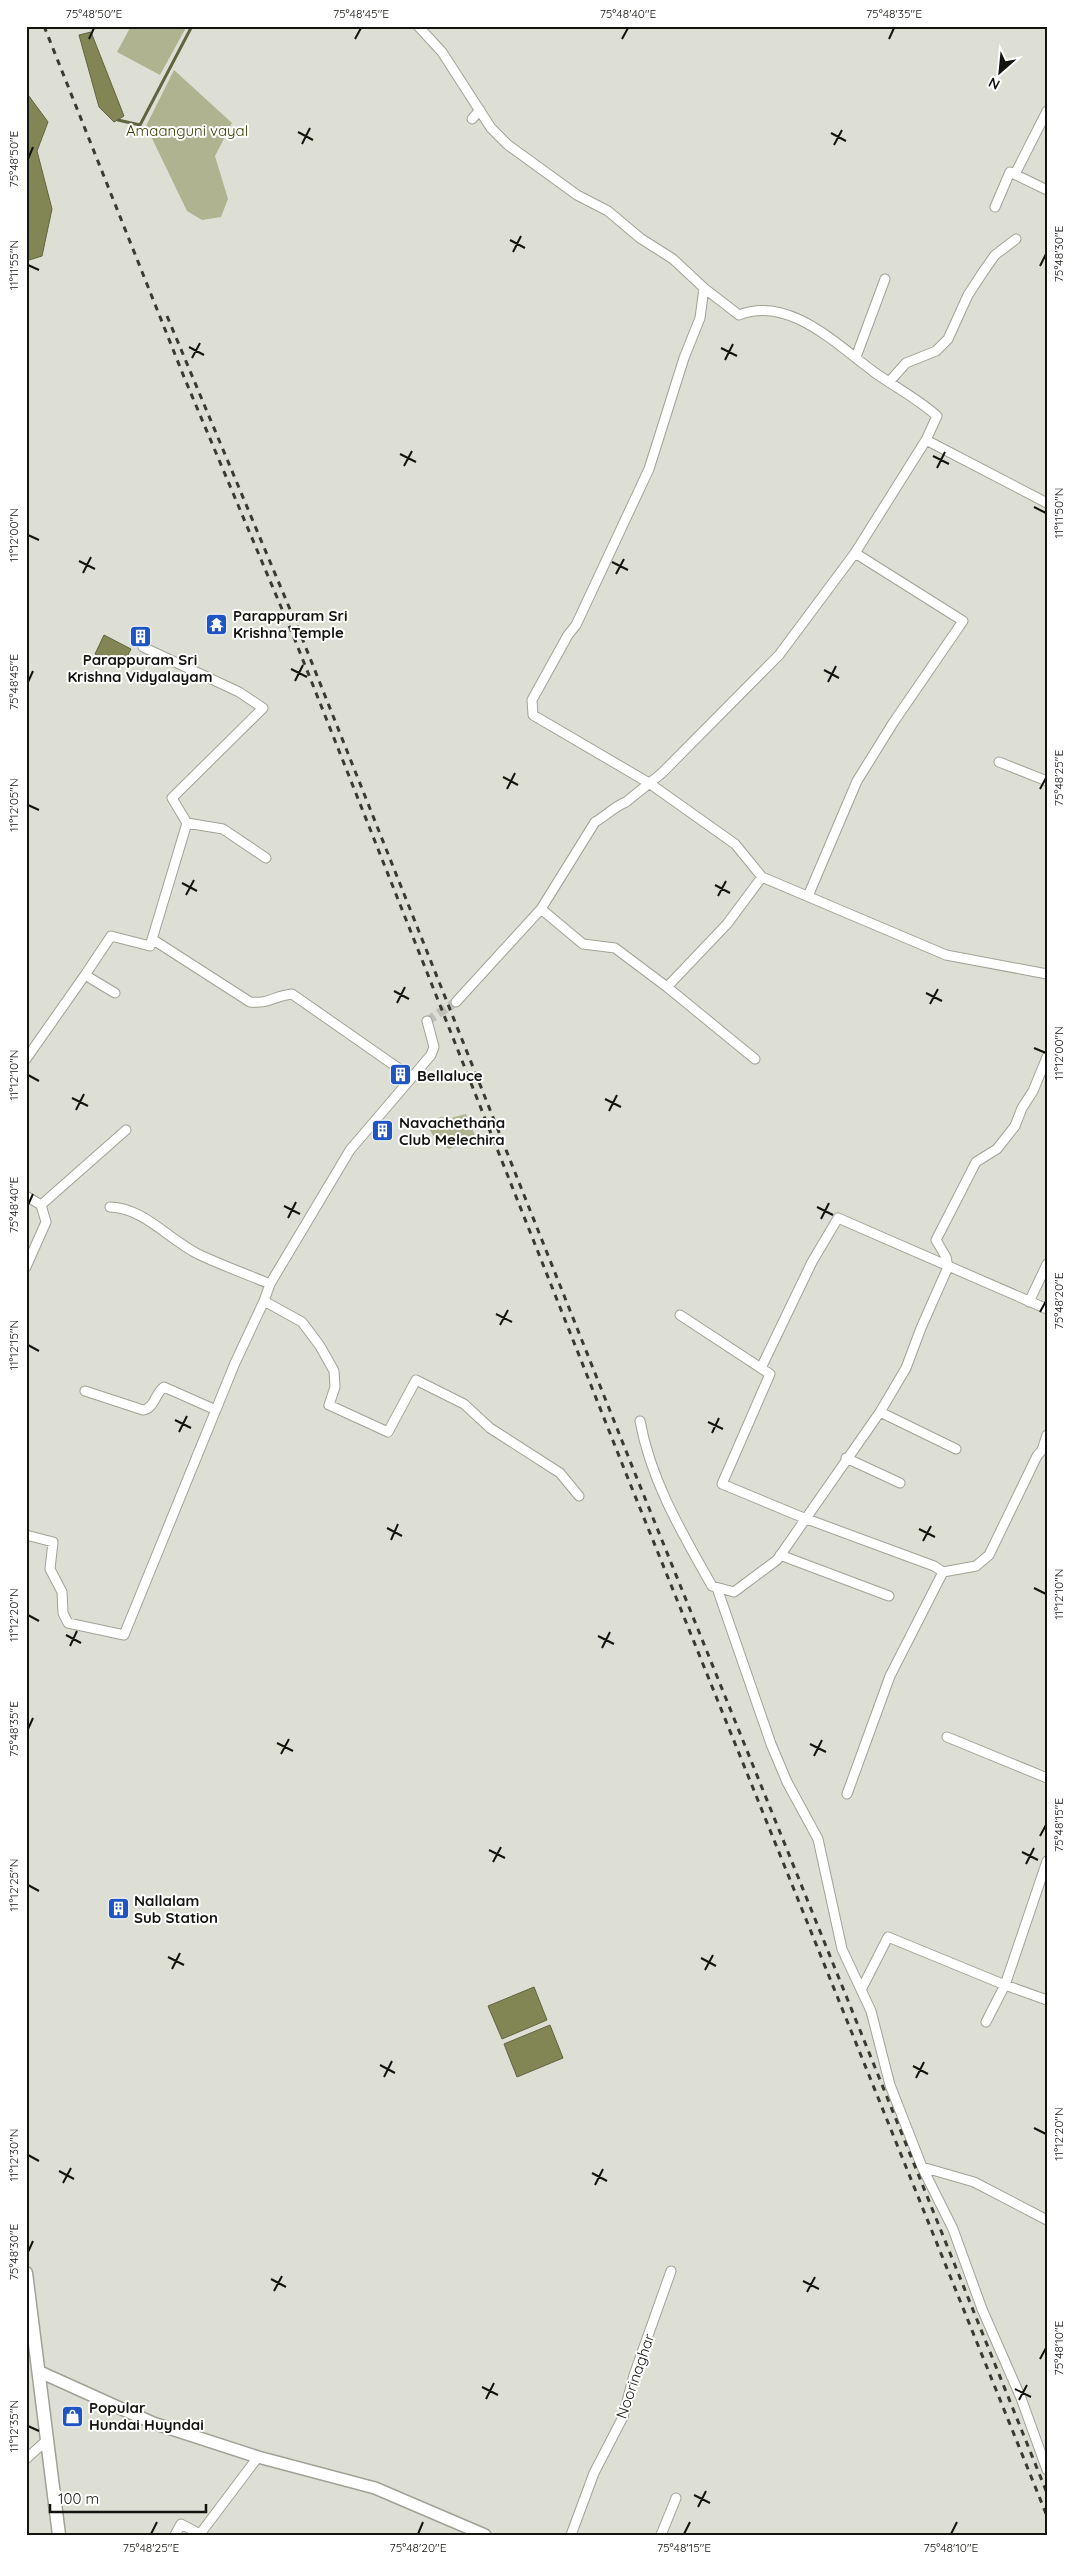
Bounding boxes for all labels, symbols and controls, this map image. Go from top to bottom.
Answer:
text: 75°48'50"E [66,6,123,21]
text: 75°48'45"E [333,6,389,21]
text: 75°48'40"E [600,6,657,21]
text: 75°48'35"E [866,6,922,21]
north arrow [976,48,1026,98]
text: N [985,73,1003,94]
park label: Amaanguni vayal [126,121,248,140]
text: 75°48'50"E [6,130,21,187]
text: 75°48'30"E [1051,225,1066,282]
text: 11°11'55"N [6,240,21,290]
text: 11°11'50"N [1051,487,1066,539]
text: 11°12'00"N [6,508,21,562]
place label: Parappuram Sri Krishna Temple [233,606,348,642]
temple icon: Parappuram Sri Krishna Temple [205,612,229,636]
building icon: Parappuram Sri Krishna Vidyalayam [128,624,152,648]
place label: Parappuram Sri Krishna Vidyalayam [67,650,213,686]
text: 75°48'45"E [6,654,21,710]
text: 75°48'25"E [1051,750,1066,806]
text: 11°12'05"N [6,778,21,832]
text: 11°12'00"N [1051,1026,1066,1080]
text: 11°12'10"N [6,1049,21,1101]
building icon: Bellaluce [389,1063,413,1087]
place label: Bellaluce [417,1066,483,1085]
place label: Navachethana Club Melechira [399,1113,505,1149]
building icon: Navachethana Club Melechira [371,1119,395,1143]
text: 75°48'40"E [6,1176,21,1233]
text: 75°48'20"E [1051,1272,1066,1330]
text: 11°12'15"N [6,1320,21,1370]
text: 11°12'10"N [1051,1568,1066,1620]
text: 11°12'20"N [6,1588,21,1642]
text: 75°48'35"E [6,1701,21,1757]
text: 75°48'15"E [1051,1798,1066,1852]
text: 11°12'25"N [6,1859,21,1911]
place label: Nallalam Sub Station [134,1891,218,1927]
building icon: Nallalam Sub Station [106,1897,130,1921]
text: 11°12'20"N [1051,2107,1066,2161]
text: 11°12'30"N [6,2128,21,2182]
text: 75°48'30"E [6,2223,21,2280]
text: 75°48'10"E [1051,2320,1066,2375]
street label: Noorinaghar [612,2331,658,2421]
place label: Popular Hundai Huyndai [89,2398,204,2434]
text: 11°12'35"N [6,2400,21,2452]
shop icon: Popular Hundai Huyndai [61,2404,85,2428]
scale bar [50,2481,206,2513]
text: 100 m [58,2489,99,2508]
text: 75°48'25"E [123,2540,179,2555]
text: 75°48'20"E [389,2540,447,2555]
text: 75°48'15"E [657,2540,711,2555]
text: 75°48'10"E [924,2540,979,2555]

